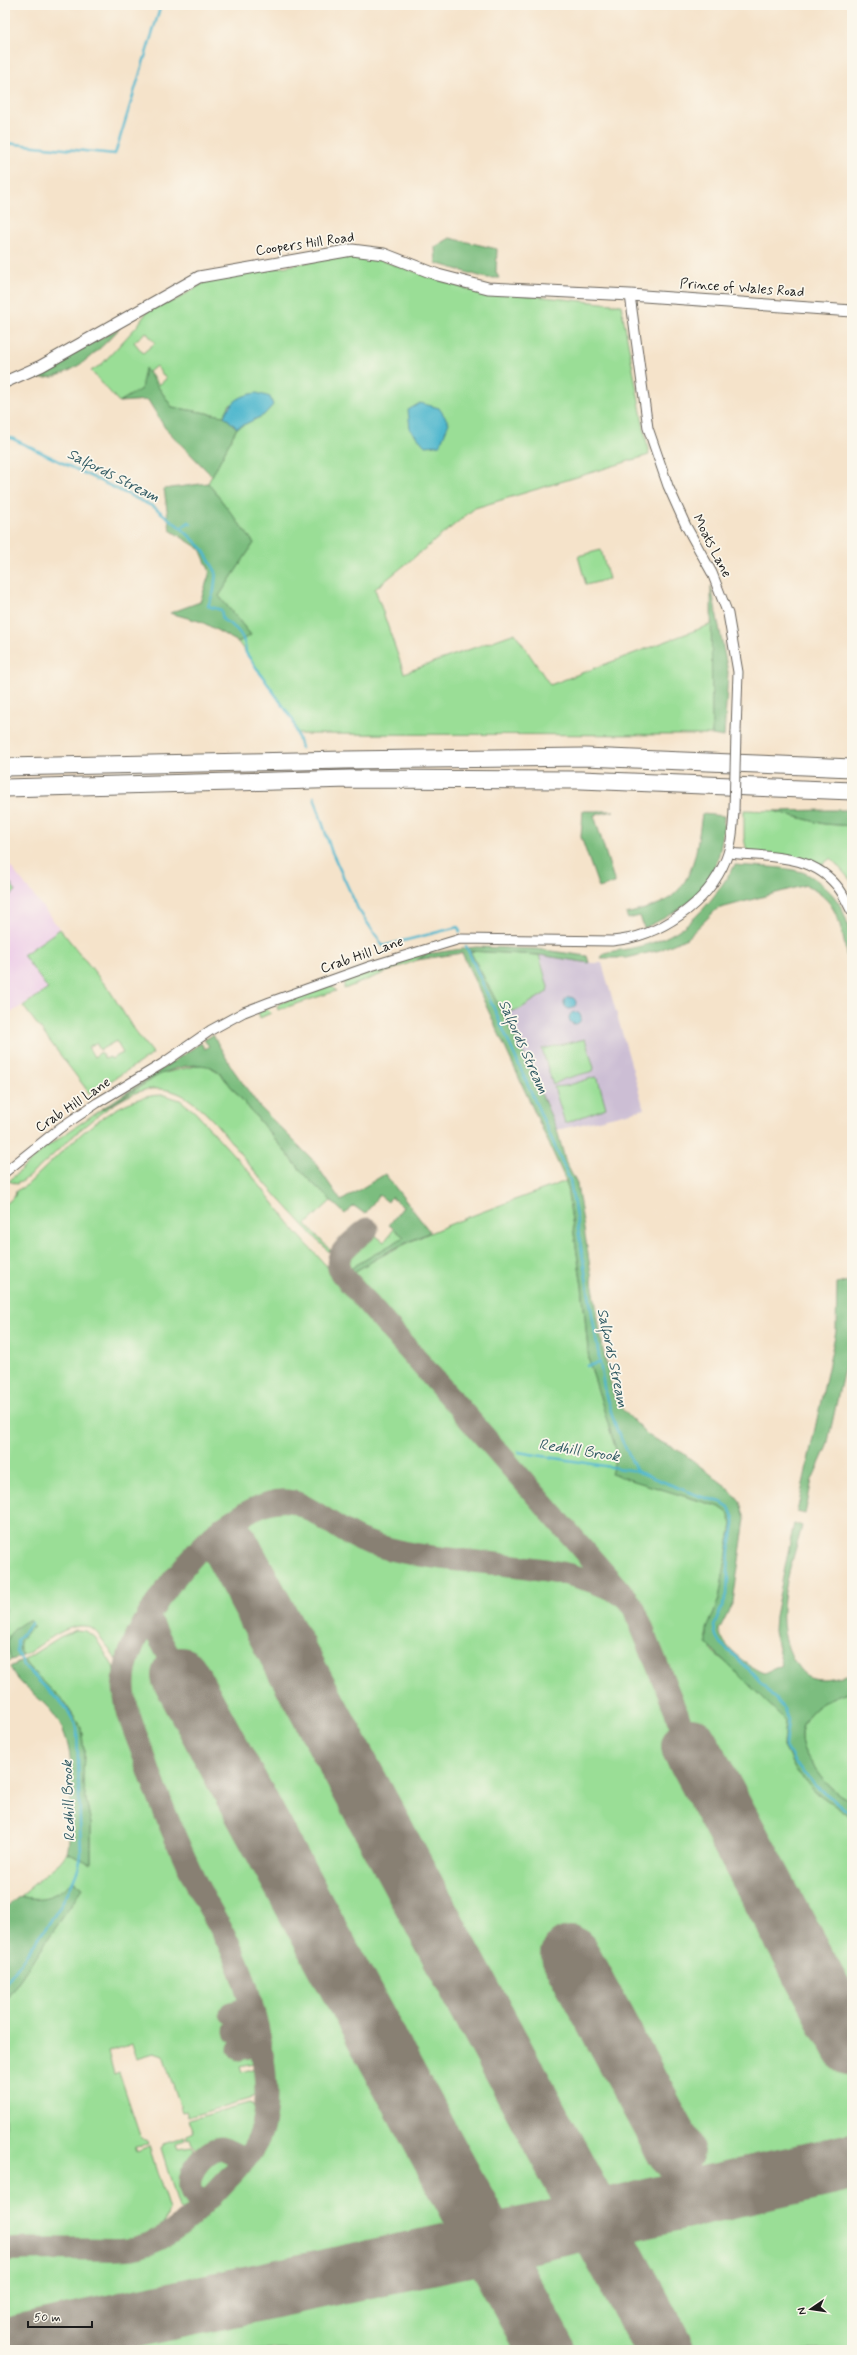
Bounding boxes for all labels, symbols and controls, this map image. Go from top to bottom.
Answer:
street label: Coopers Hill Road [255,228,355,260]
street label: Prince of Wales Road [679,275,805,301]
water label: Salfords Stream [63,444,163,509]
street label: Moats Lane [688,511,736,581]
street label: Crab Hill Lane [318,932,406,978]
water label: Salfords Stream [492,997,553,1098]
street label: Crab Hill Lane [32,1073,114,1137]
water label: Salfords Stream [591,1307,632,1410]
water label: Redhill Brook [537,1435,622,1467]
water label: Redhill Brook [58,1759,80,1842]
north arrow [791,2289,831,2329]
scale bar [28,2303,92,2329]
text: N [795,2306,810,2316]
text: 50 m [34,2310,61,2326]

